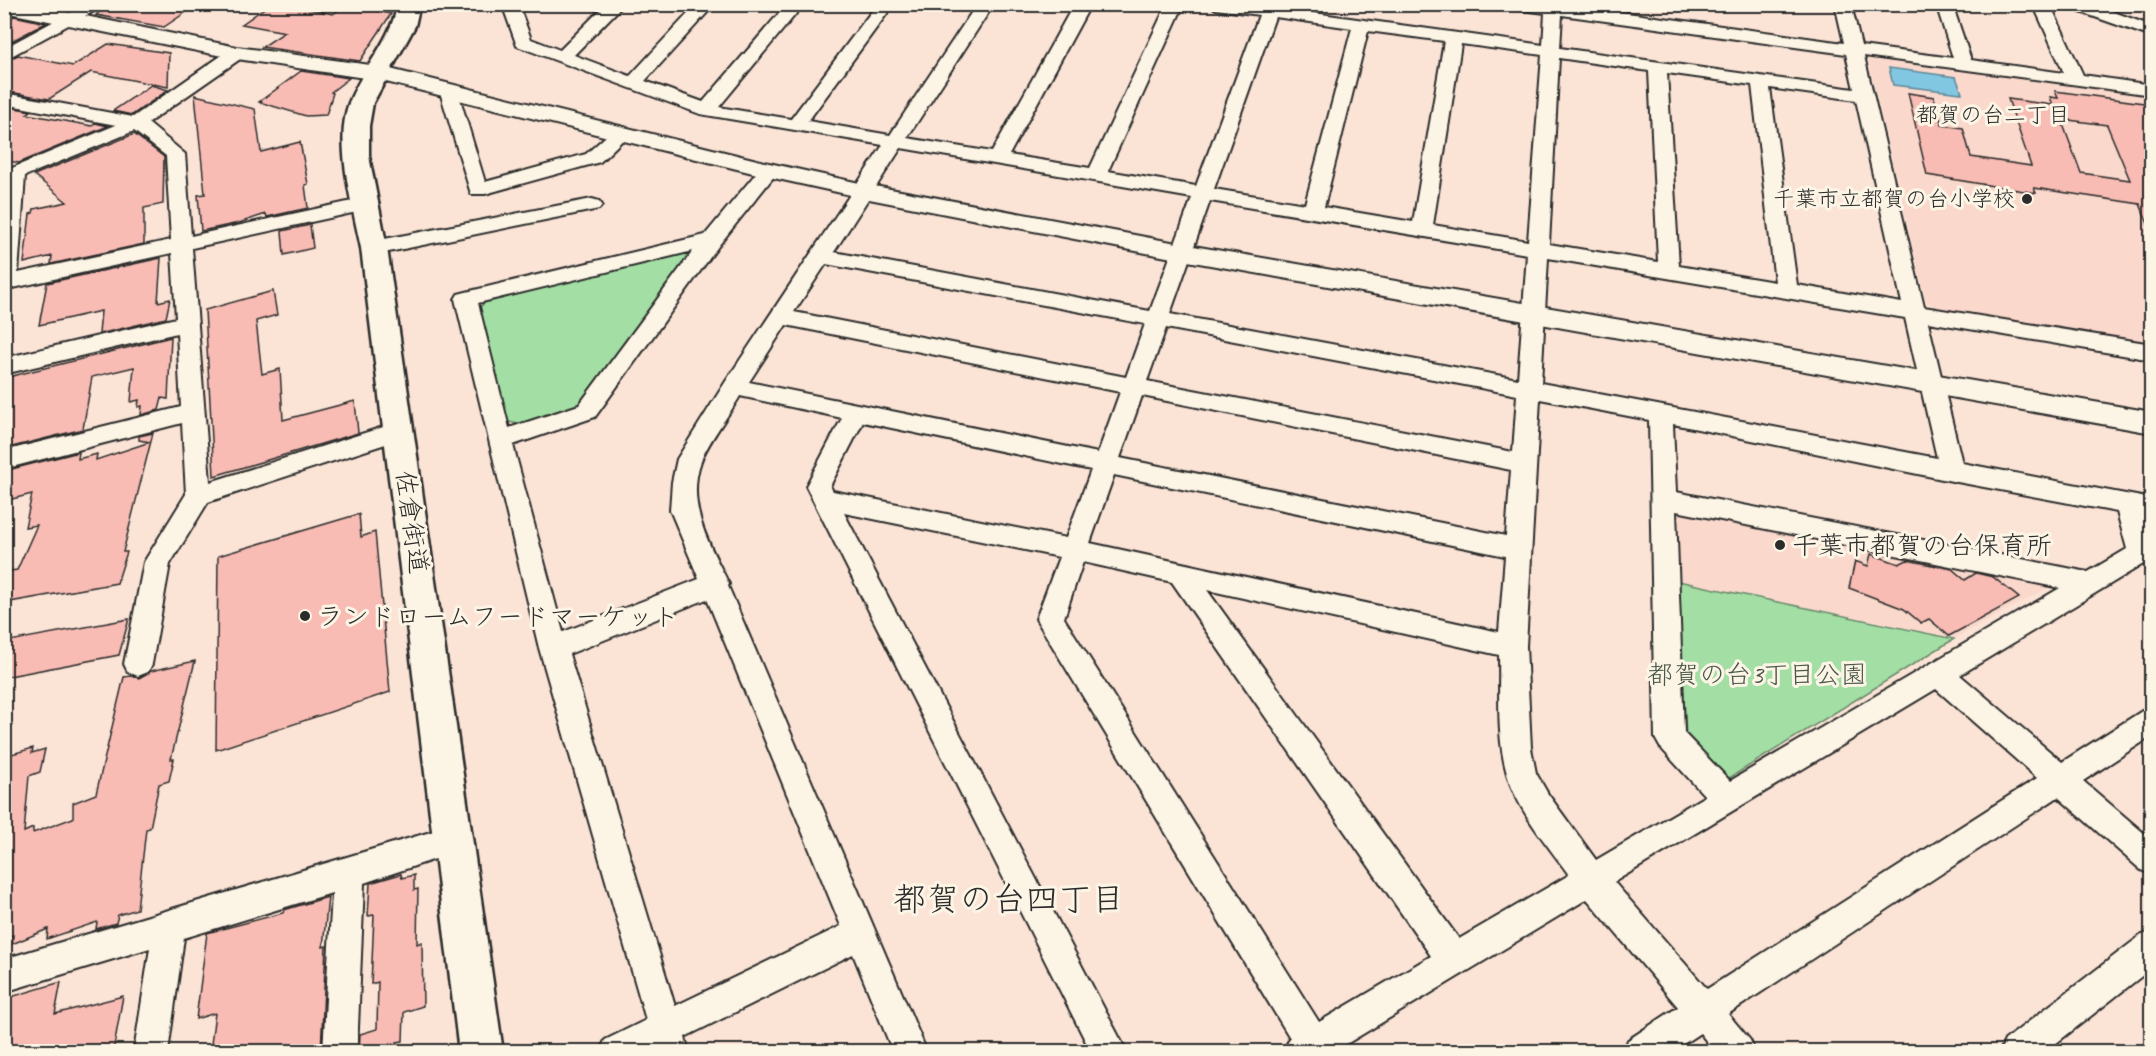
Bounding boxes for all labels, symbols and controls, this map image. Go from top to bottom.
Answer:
district label: 都賀の台二丁目 [1916,101,2070,129]
place label: 千葉市立都賀の台小学校 [1773,185,2015,213]
marker: 千葉市立都賀の台小学校 [2020,192,2034,206]
street label: 佐倉街道 [388,468,436,576]
place label: 千葉市都賀の台保育所 [1792,529,2052,562]
marker: 千葉市都賀の台保育所 [1773,538,1787,552]
place label: ランドロームフードマーケット [317,600,679,633]
marker: ランドロームフードマーケット [298,609,312,623]
park label: 都賀の台3丁目公園 [1647,658,1867,691]
district label: 都賀の台四丁目 [894,878,1125,920]

